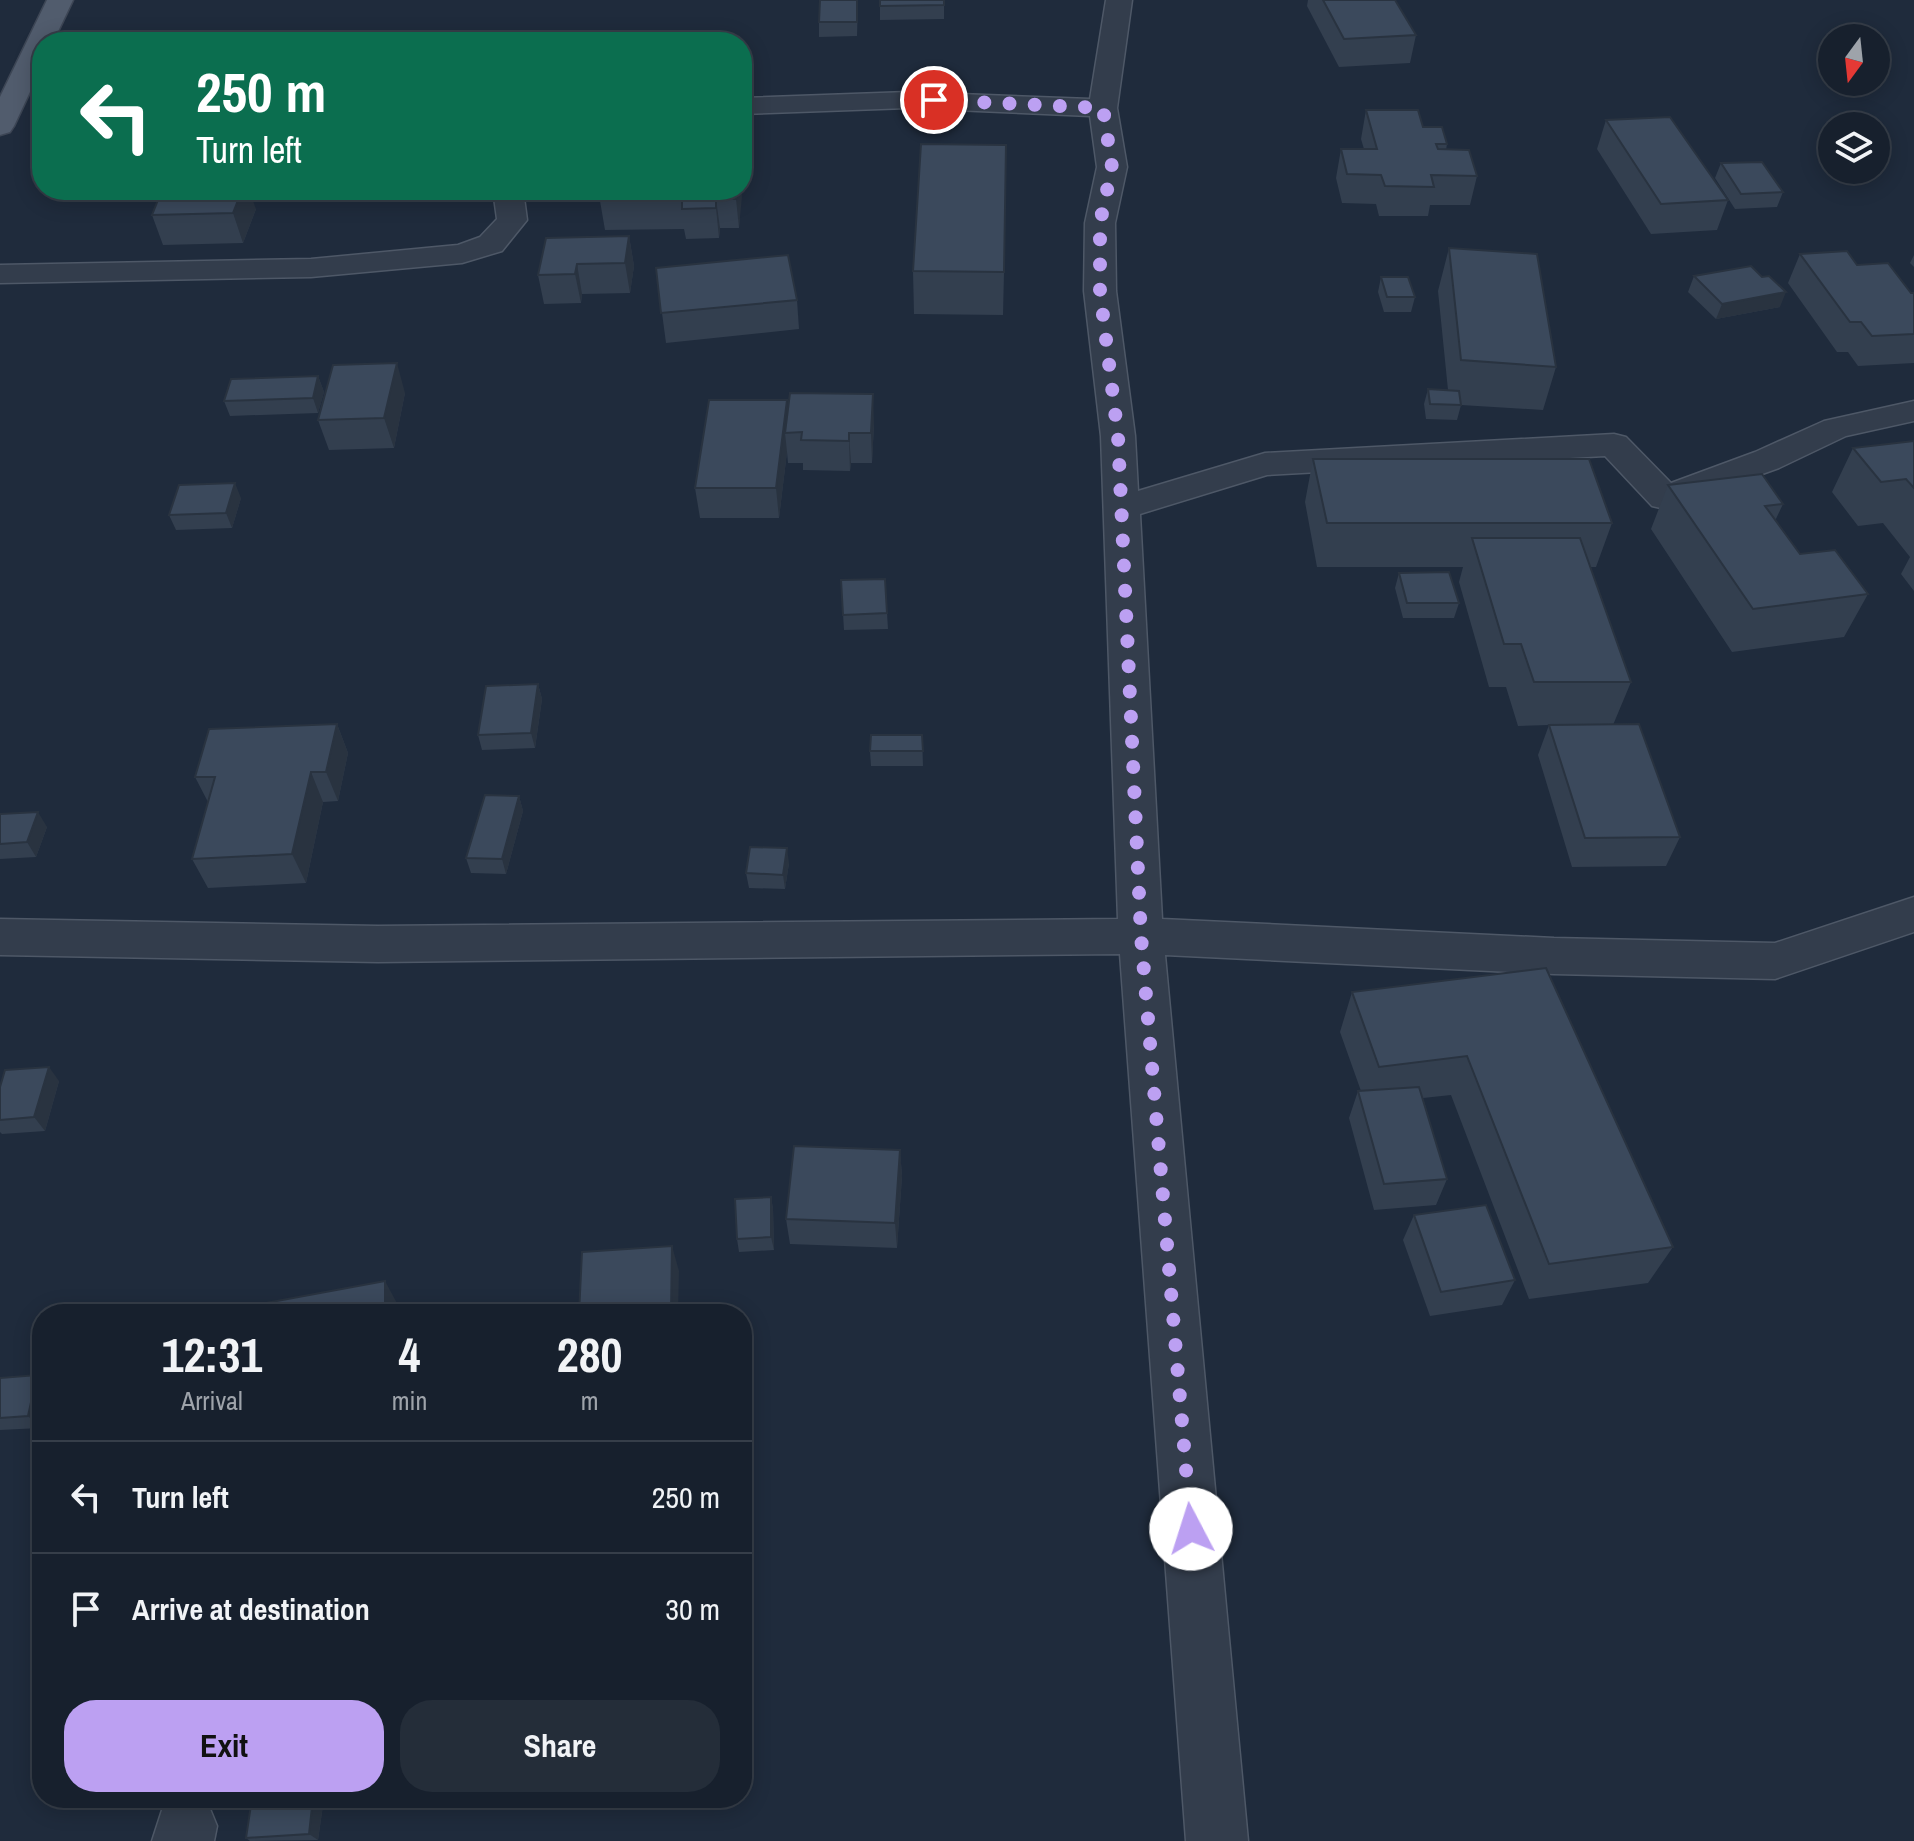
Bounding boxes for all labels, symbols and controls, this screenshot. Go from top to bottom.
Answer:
north arrow [1818,24,1890,96]
map controls [1818,24,1890,184]
text: 250 m [196,54,326,129]
icon: left [64,64,168,168]
pin [900,66,968,134]
icon: arrive [912,78,956,122]
button: layers [1818,112,1890,184]
text: Turn left [196,126,302,174]
text: 12:31 [162,1322,262,1387]
text: 4 [399,1322,420,1387]
text: 280 [557,1322,622,1387]
text: Arrival [181,1383,243,1418]
text: min [392,1383,427,1418]
text: m [581,1383,599,1418]
icon: left [64,1475,108,1519]
text: Turn left [132,1477,229,1517]
text: 250 m [652,1477,720,1517]
position arrow [1149,1487,1233,1571]
icon: arrive [64,1587,108,1631]
text: Arrive at destination [132,1589,370,1629]
text: 30 m [665,1589,720,1629]
button: Exit [64,1700,384,1792]
button: Share [400,1700,720,1792]

